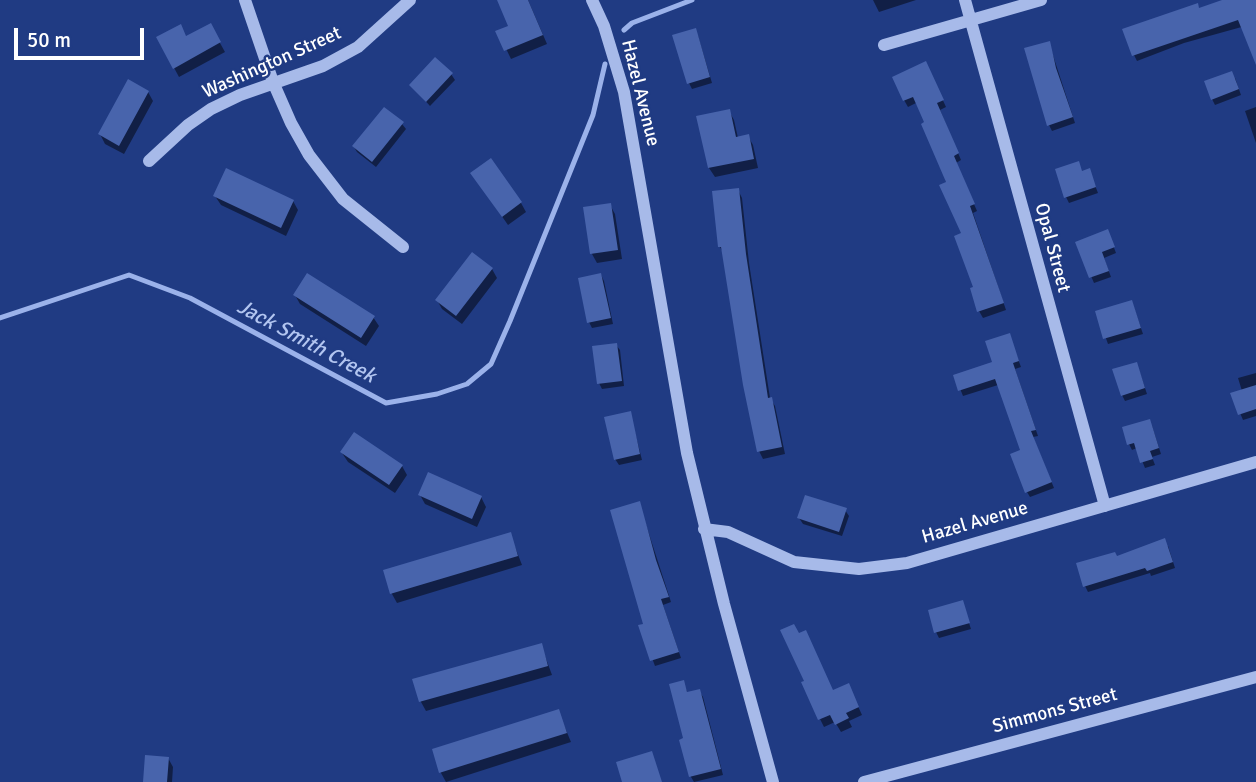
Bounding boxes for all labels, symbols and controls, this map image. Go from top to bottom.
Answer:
scale bar [18,14,147,58]
street label: Washington Street [199,22,345,104]
text: 50 m [27,27,71,53]
street label: Hazel Avenue [616,37,664,149]
street label: Opal Street [1029,201,1075,295]
water label: Jack Smith Creek [232,295,380,389]
street label: Hazel Avenue [919,497,1031,549]
street label: Simmons Street [990,683,1120,739]

